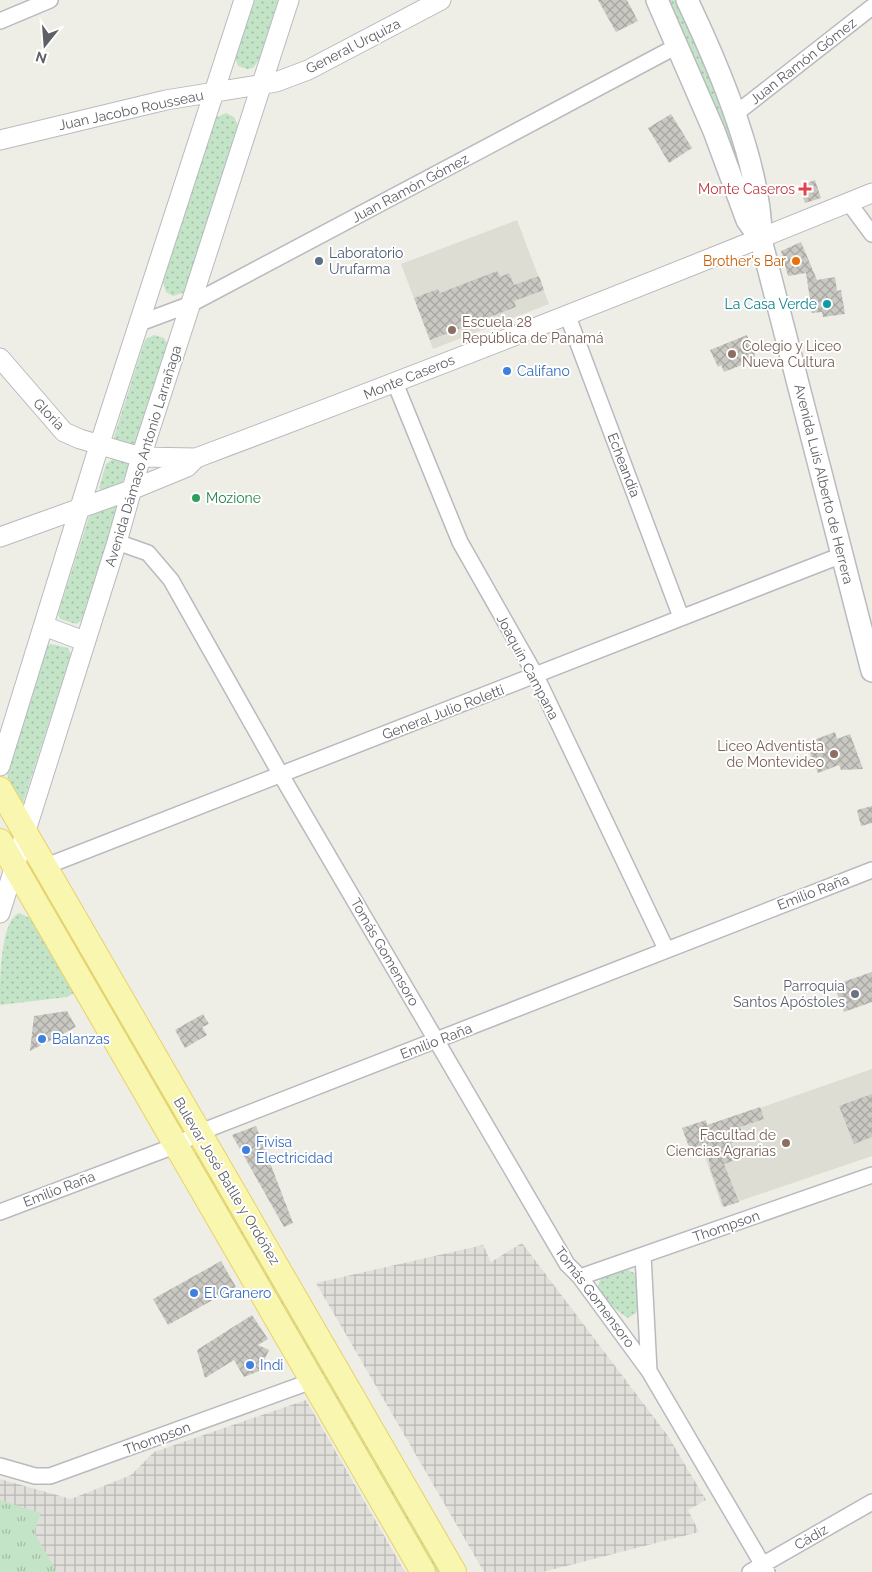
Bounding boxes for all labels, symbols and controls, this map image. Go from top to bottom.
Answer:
street label: General Urquiza [303,15,403,77]
street label: Juan Ramón Gómez [747,15,859,107]
north arrow [20,20,70,70]
text: N [34,48,49,67]
street label: Juan Jacobo Rousseau [57,87,205,133]
street label: Juan Ramón Gómez [349,150,471,226]
place label: Monte Caseros [698,181,795,197]
marker: Monte Caseros [799,183,811,195]
place label: Laboratorio Urufarma [329,245,403,277]
place label: Brother's Bar [703,253,786,269]
marker: Laboratorio Urufarma [313,255,325,267]
marker: Brother's Bar [790,255,802,267]
place label: La Casa Verde [724,296,817,312]
marker: La Casa Verde [821,298,833,310]
place label: Escuela 28 República de Panamá [462,314,604,346]
marker: Escuela 28 República de Panamá [446,324,458,336]
place label: Colegio y Liceo Nueva Cultura [742,338,841,370]
street label: Avenida Dámaso Antonio Larrañaga [102,343,184,569]
marker: Colegio y Liceo Nueva Cultura [726,348,738,360]
street label: Monte Caseros [361,351,457,403]
place label: Califano [517,363,570,379]
marker: Califano [501,365,513,377]
street label: Avenida Luis Alberto de Herrera [791,382,857,586]
street label: Gloria [30,395,68,433]
street label: Echeandía [604,431,644,499]
place label: Mozione [206,490,261,506]
marker: Mozione [190,492,202,504]
street label: Joaquín Campana [494,612,562,722]
street label: General Julio Roletti [380,681,506,743]
place label: Liceo Adventista de Montevideo [717,738,824,770]
marker: Liceo Adventista de Montevideo [828,748,840,760]
street label: Emilio Raña [775,871,851,913]
street label: Tomás Gomensoro [348,895,422,1009]
place label: Parroquia Santos Apóstoles [733,978,845,1010]
marker: Parroquia Santos Apóstoles [849,988,861,1000]
street label: Emilio Raña [398,1020,474,1062]
place label: Balanzas [52,1031,110,1047]
marker: Balanzas [36,1033,48,1045]
street label: Bulevar José Batlle y Ordóñez [171,1094,283,1268]
place label: Facultad de Ciencias Agrarias [666,1127,776,1159]
place label: Fivisa Electricidad [256,1134,333,1166]
marker: Facultad de Ciencias Agrarias [780,1137,792,1149]
marker: Fivisa Electricidad [240,1144,252,1156]
street label: Emilio Raña [21,1168,97,1210]
street label: Thompson [690,1207,762,1245]
street label: Tomás Gomensoro [552,1244,638,1350]
place label: El Granero [204,1285,271,1301]
marker: El Granero [188,1287,200,1299]
place label: Indi [260,1357,283,1373]
marker: Indi [244,1359,256,1371]
street label: Thompson [121,1419,193,1457]
street label: Cádiz [791,1521,831,1553]

